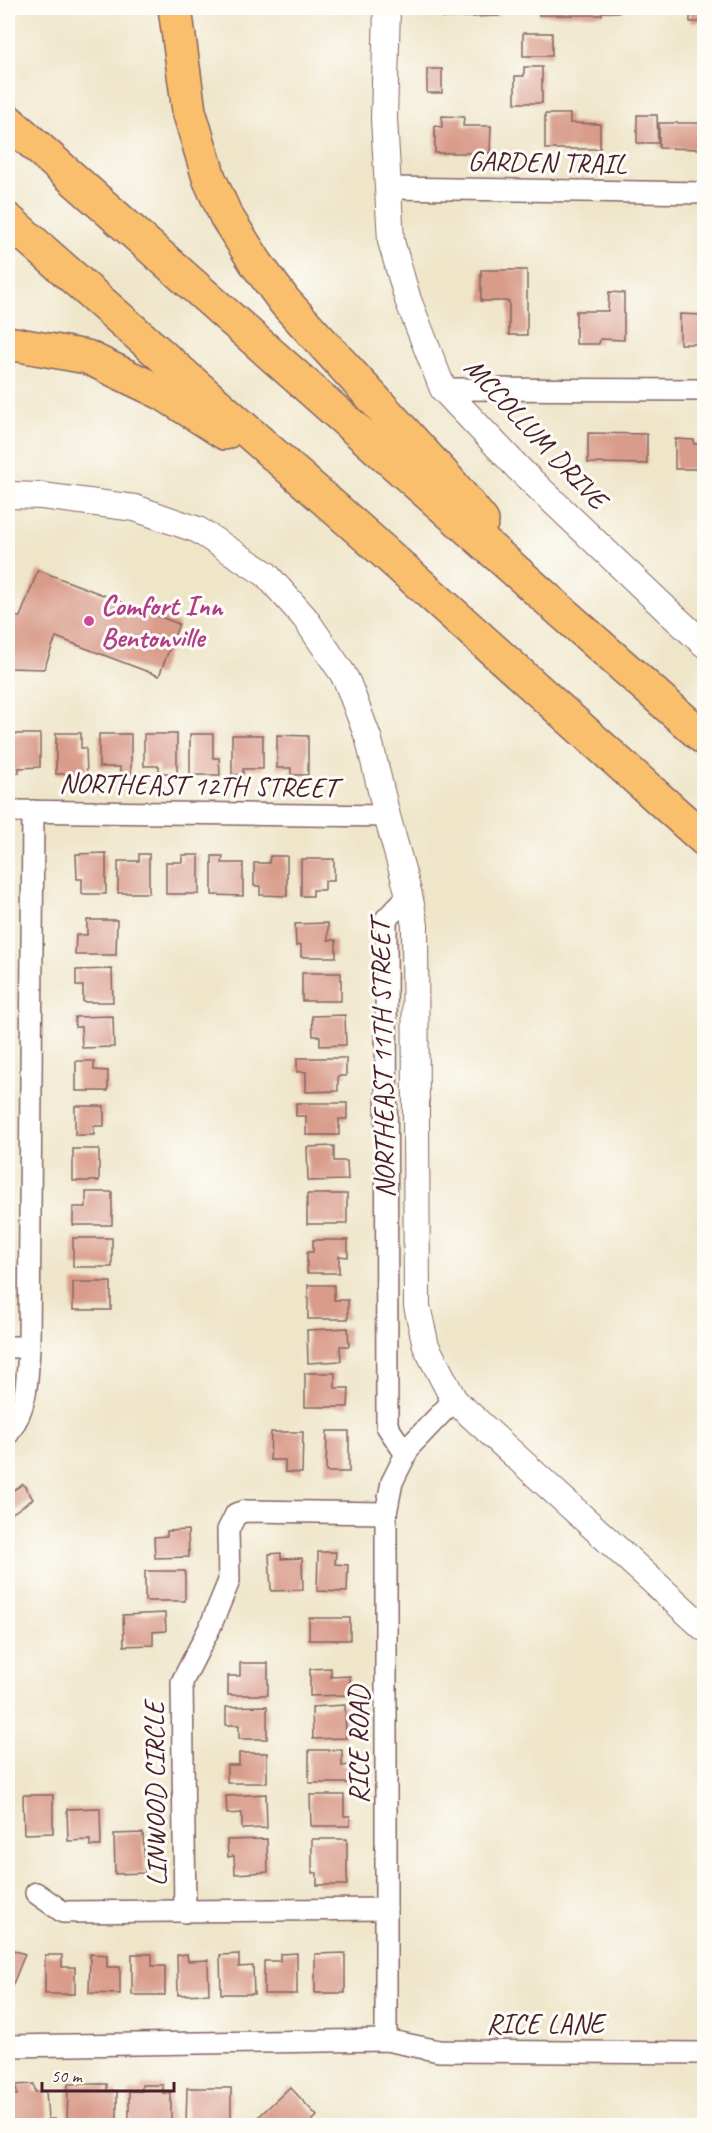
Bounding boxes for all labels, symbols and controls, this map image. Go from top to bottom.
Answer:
street label: GARDEN TRAIL [467,143,628,181]
street label: MCCOLLUM DRIVE [457,350,617,518]
place label: Comfort Inn Bentonville [101,588,224,655]
marker: Comfort Inn Bentonville [82,614,96,628]
street label: NORTHEAST 12TH STREET [59,765,344,805]
street label: NORTHEAST 11TH STREET [362,913,402,1198]
street label: RICE ROAD [341,1683,376,1804]
street label: LINWOOD CIRCLE [136,1698,174,1887]
street label: RICE LANE [486,2006,607,2041]
scale bar [42,2055,174,2093]
text: 50 m [51,2065,84,2087]

